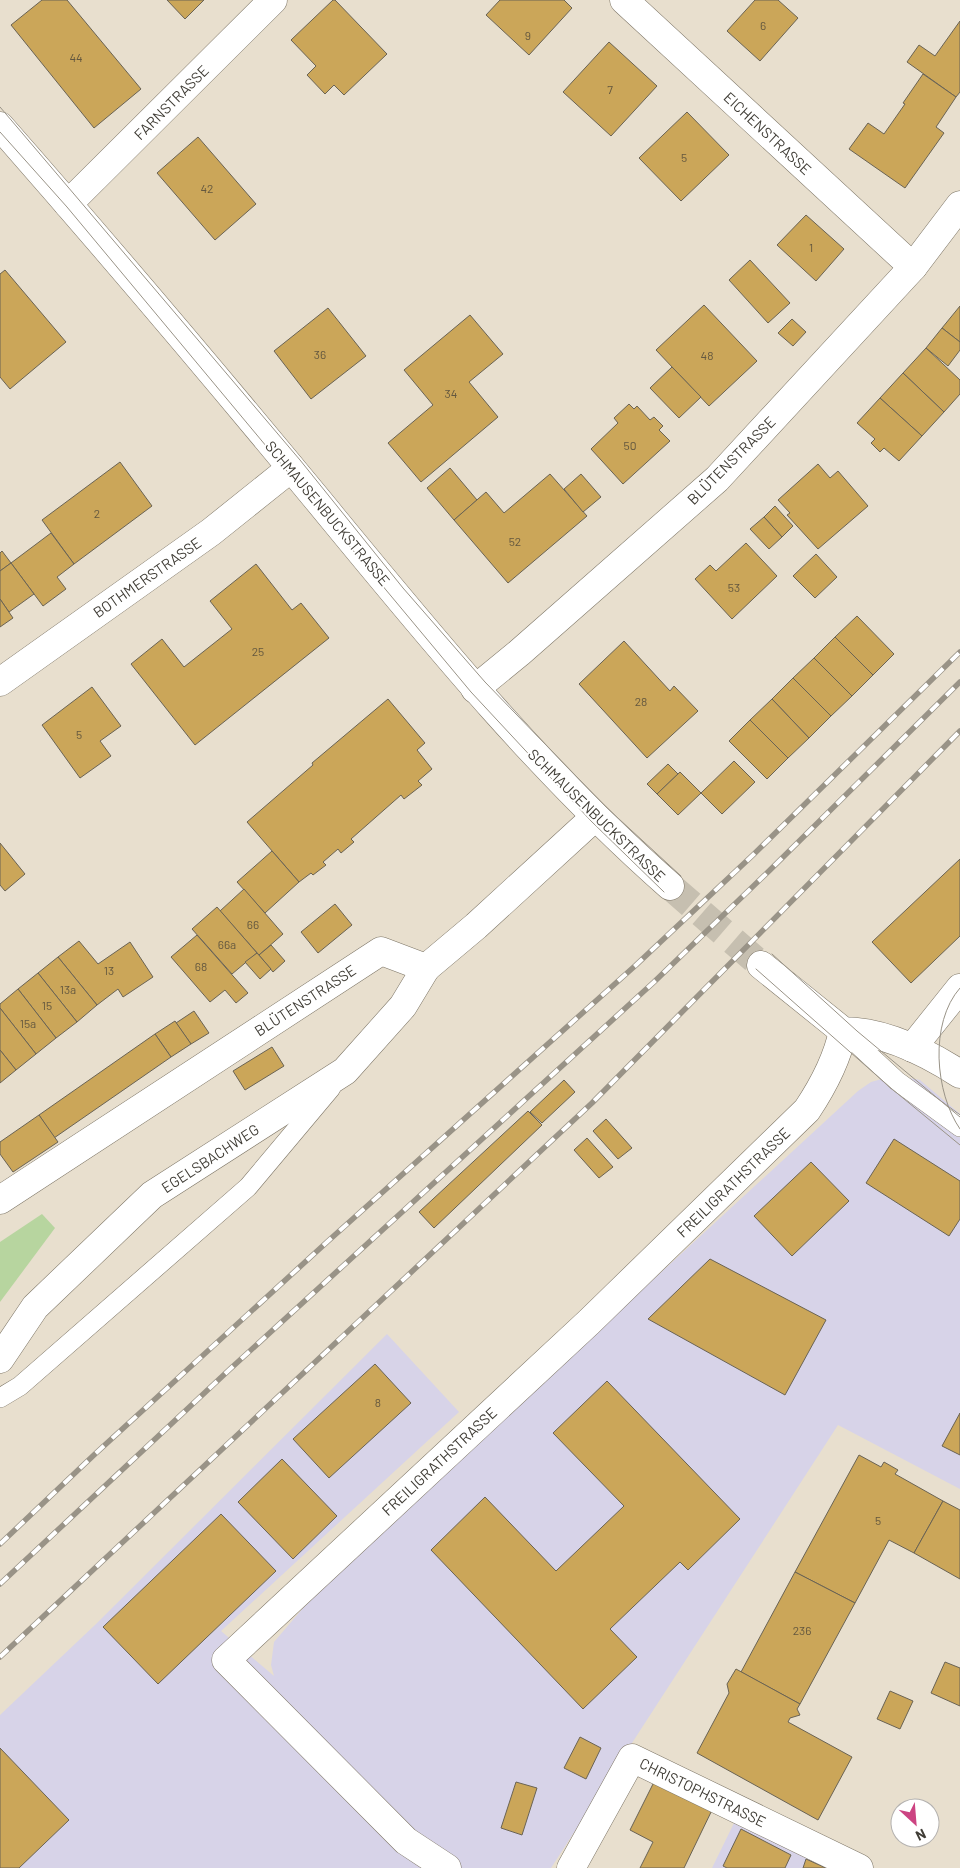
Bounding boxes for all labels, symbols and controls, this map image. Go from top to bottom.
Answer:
house number: 6 [760,18,766,32]
house number: 9 [525,28,531,42]
house number: 44 [69,50,83,64]
street label: FARNSTRASSE [130,61,212,143]
house number: 7 [607,82,613,96]
street label: EICHENSTRASSE [721,88,815,178]
house number: 5 [681,150,687,164]
house number: 42 [200,181,214,195]
house number: 1 [809,240,813,254]
house number: 36 [314,347,326,361]
house number: 48 [701,348,713,362]
house number: 34 [445,386,457,400]
street label: BLÜTENSTRASSE [683,412,779,508]
street label: SCHMAUSENBUCKSTRASSE [262,437,394,589]
house number: 50 [624,438,636,452]
house number: 2 [94,506,100,520]
street label: BOTHMERSTRASSE [90,533,204,621]
house number: 52 [509,534,521,548]
house number: 53 [728,580,740,594]
house number: 25 [252,644,264,658]
house number: 28 [635,694,647,708]
house number: 5 [76,727,82,741]
street label: SCHMAUSENBUCKSTRASSE [525,745,669,885]
house number: 66 [247,917,259,931]
house number: 66a [218,937,236,951]
house number: 68 [195,959,207,973]
street label: BLÜTENSTRASSE [251,961,359,1039]
house number: 13 [104,963,114,977]
house number: 13a [60,982,76,996]
house number: 15 [42,998,52,1012]
house number: 15a [20,1016,36,1030]
street label: EGELSBACHWEG [158,1120,262,1196]
street label: FREILIGRATHSTRASSE [673,1123,793,1241]
house number: 8 [375,1395,381,1409]
street label: FREILIGRATHSTRASSE [378,1403,500,1519]
house number: 5 [875,1513,881,1527]
house number: 236 [793,1623,811,1637]
street label: CHRISTOPHSTRASSE [637,1754,769,1830]
north arrow [890,1798,940,1848]
text: N [913,1825,929,1845]

